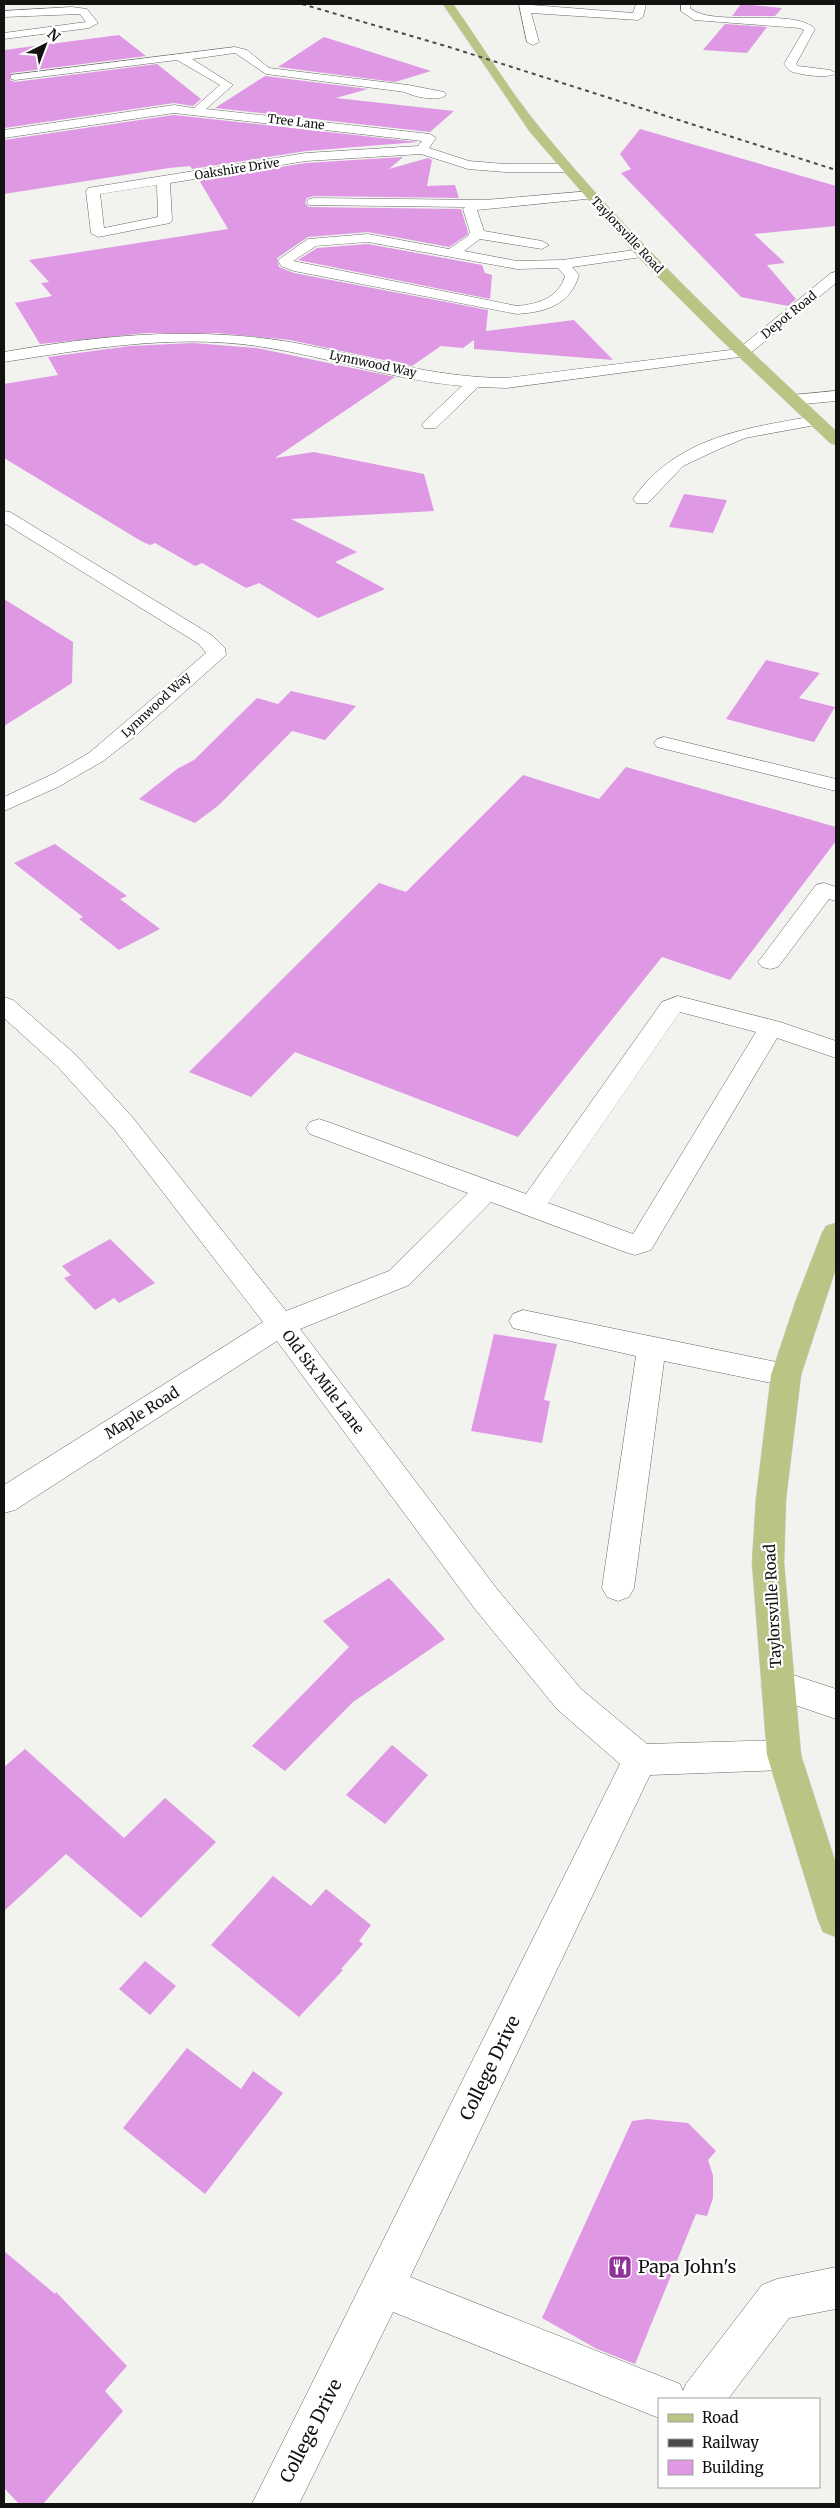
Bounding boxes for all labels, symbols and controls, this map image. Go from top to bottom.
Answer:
north arrow [20,20,70,70]
text: N [44,25,64,46]
street label: Tree Lane [267,111,326,132]
street label: Oakshire Drive [193,154,280,183]
street label: Taylorsville Road [588,193,667,276]
street label: Depot Road [758,288,819,341]
street label: Lynnwood Way [328,347,418,380]
street label: Lynnwood Way [118,669,193,740]
street label: Old Six Mile Lane [278,1326,369,1438]
street label: Maple Road [101,1382,182,1443]
street label: Taylorsville Road [760,1544,785,1668]
street label: College Drive [454,2012,525,2124]
restaurant icon: Papa John's [607,2254,633,2280]
place label: Papa John's [638,2255,737,2278]
street label: College Drive [275,2375,347,2487]
legend [658,2398,820,2488]
text: Road [702,2408,738,2427]
text: Railway [702,2433,759,2452]
text: Building [702,2458,764,2477]

